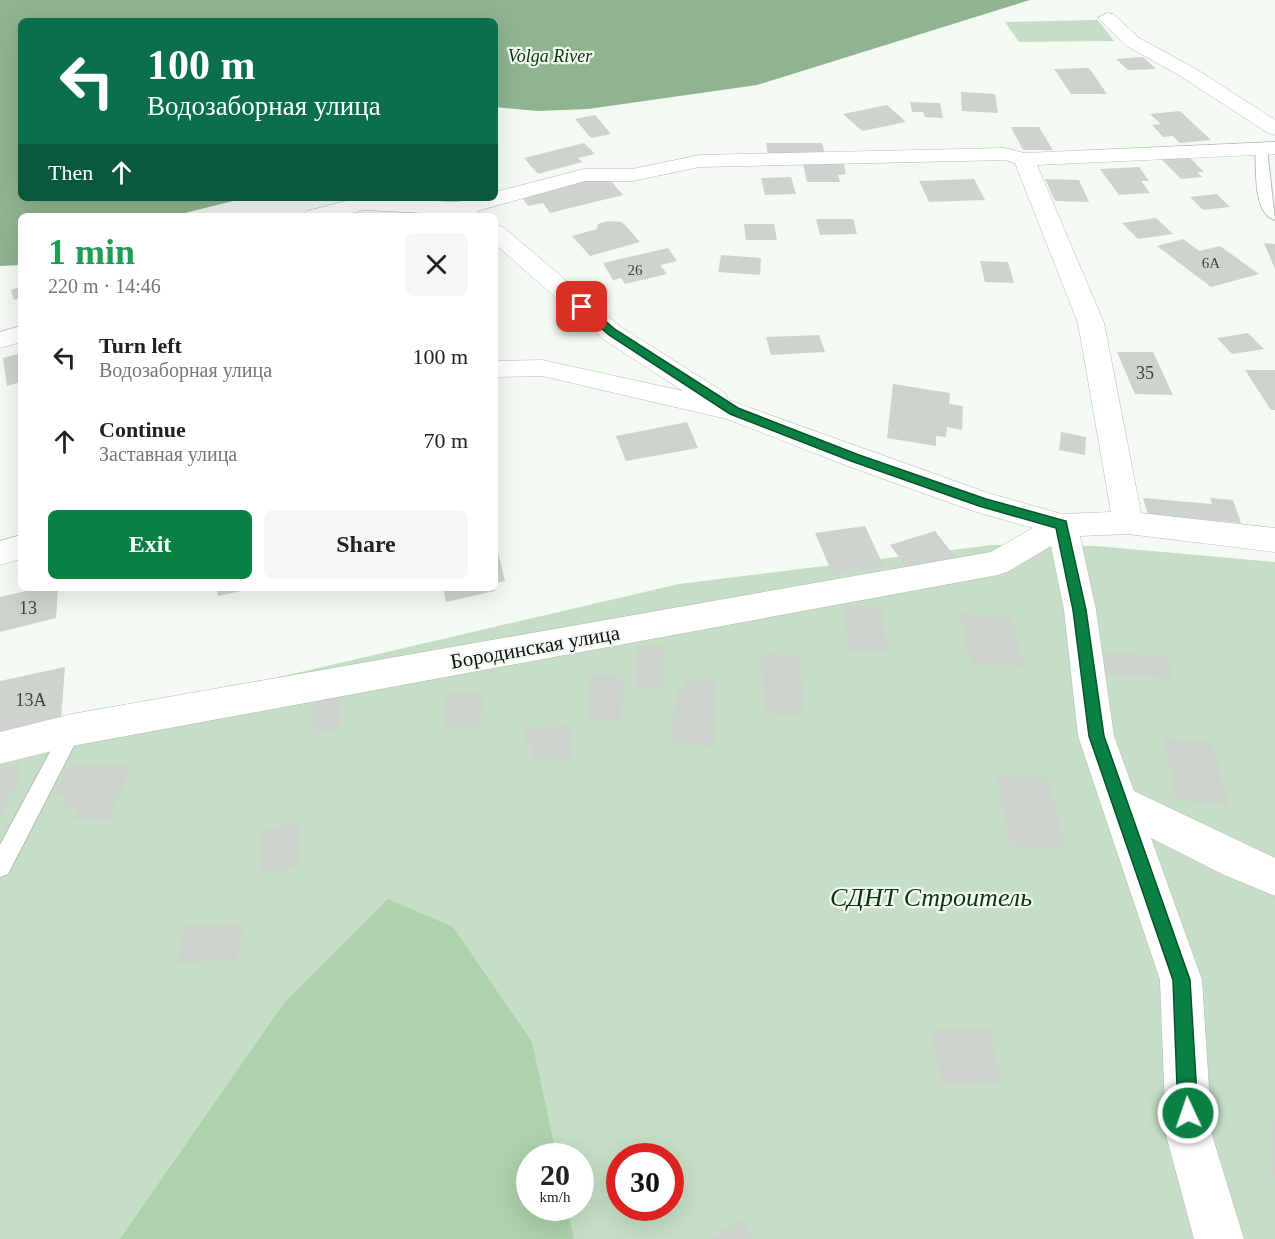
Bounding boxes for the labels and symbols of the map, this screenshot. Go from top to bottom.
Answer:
water label: Volga River [508,46,593,66]
house number: 6А [1202,255,1220,271]
house number: 26 [628,262,643,278]
pin [556,281,607,332]
house number: 35 [1136,363,1154,383]
house number: 13 [19,598,37,618]
street label: Бородинская улица [449,620,622,674]
house number: 13А [16,690,47,710]
park label: СДНТ Строитель [830,883,1032,912]
position arrow [1156,1081,1220,1145]
speed limit sign: 30 [606,1143,684,1221]

